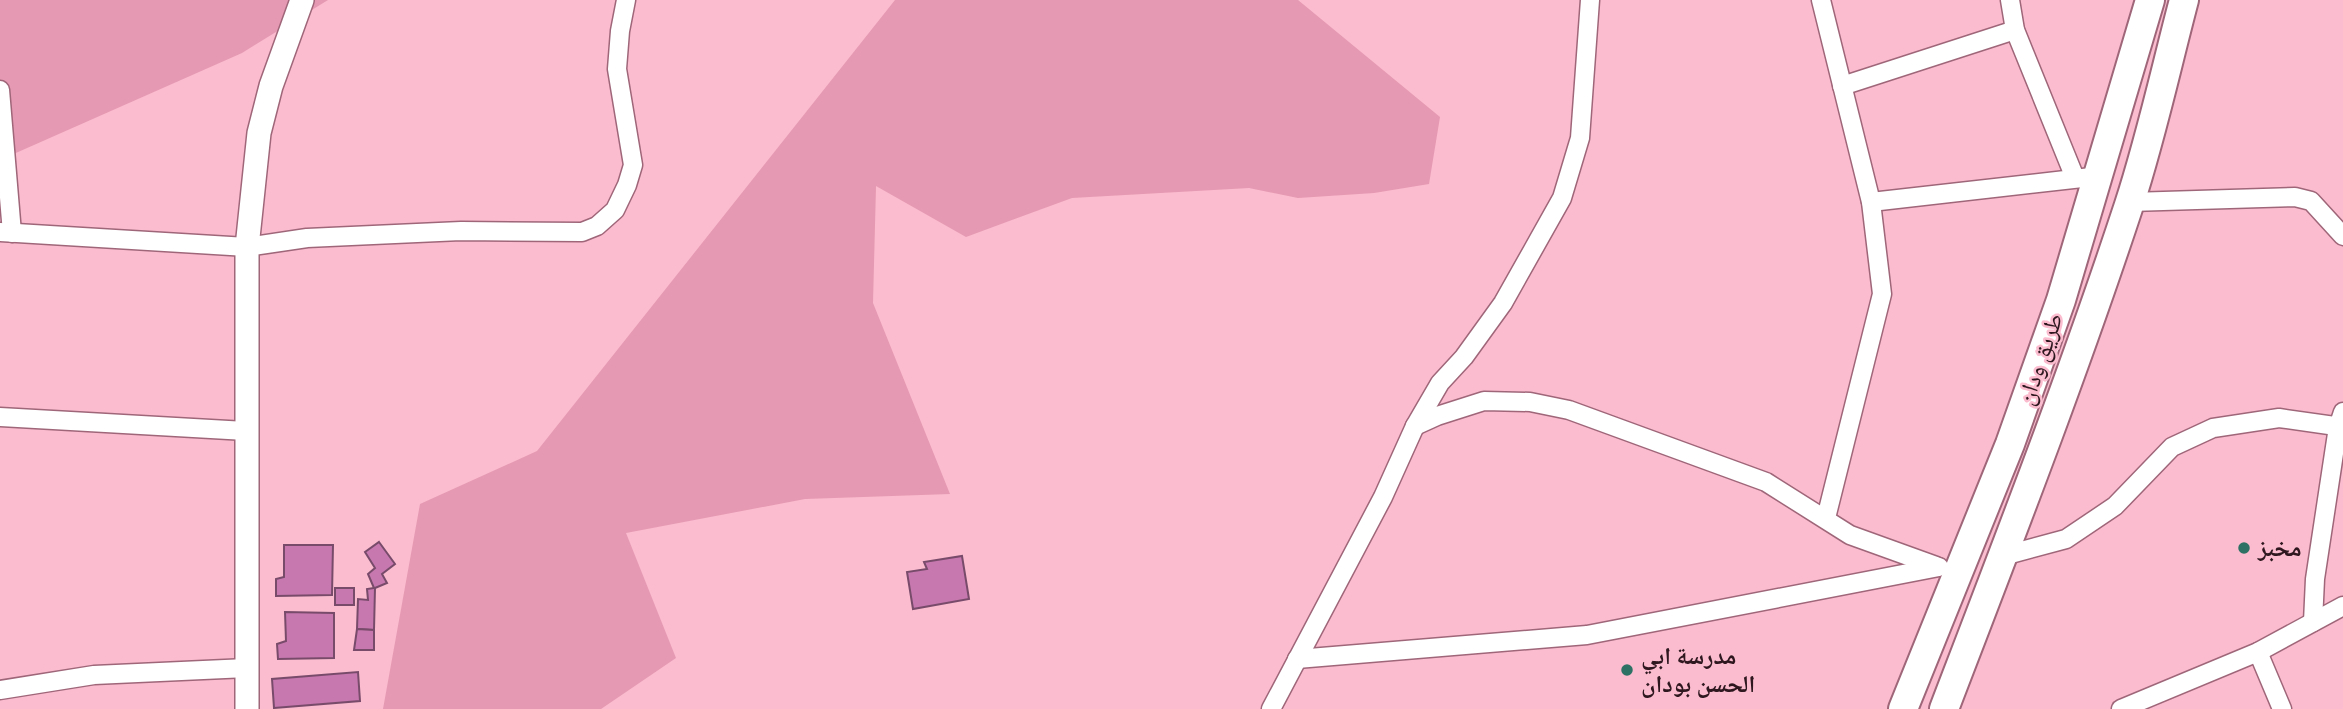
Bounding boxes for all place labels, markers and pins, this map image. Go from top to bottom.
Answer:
place label: مخبز [2257,533,2302,562]
marker: مخبز [2236,540,2252,556]
place label: مدرسة ابي الحسن بودان [1641,641,1755,698]
marker: مدرسة ابي الحسن بودان [1619,662,1635,678]

